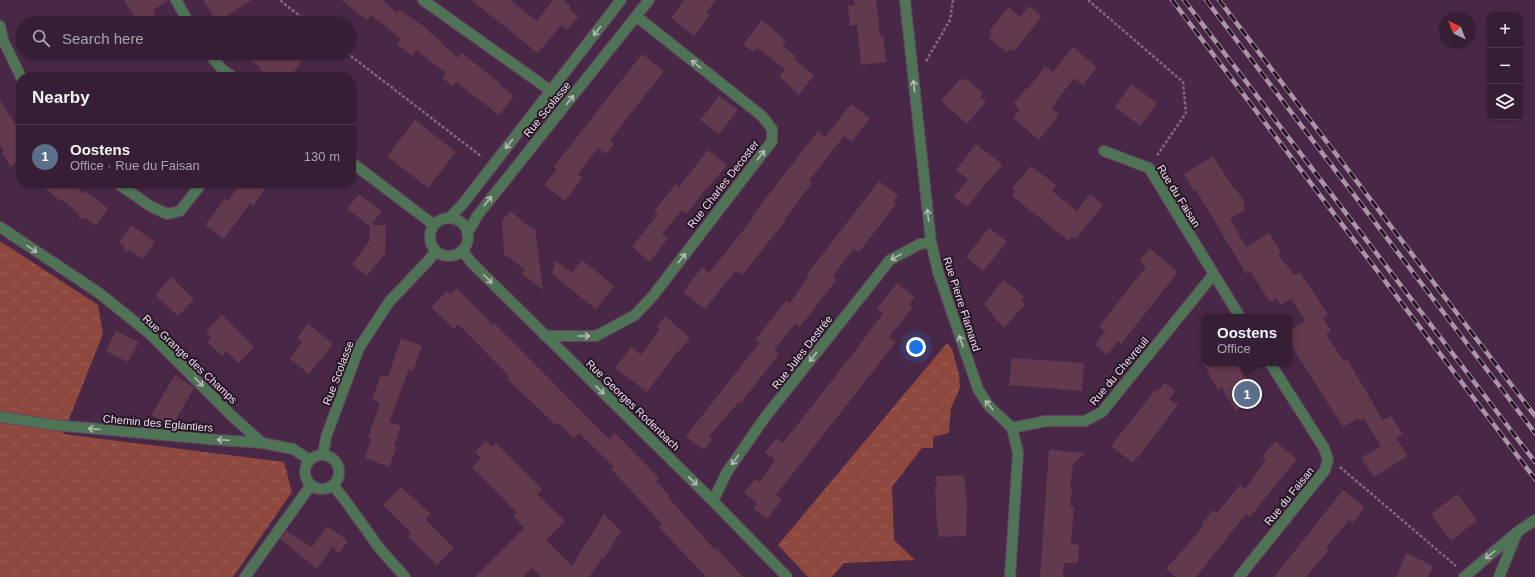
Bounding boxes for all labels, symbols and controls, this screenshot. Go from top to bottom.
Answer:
north arrow [1439,12,1475,48]
map controls [1487,12,1523,120]
button: + [1487,12,1523,48]
search box [16,16,356,60]
one-way arrow [593,25,602,36]
icon: search [30,27,52,49]
text: Search here [62,30,144,47]
button: − [1487,48,1523,84]
one-way arrow [691,59,701,68]
street label: Rue Scolasse [521,79,573,139]
one-way arrow [910,80,918,93]
button: layers [1487,84,1523,120]
text: Nearby [32,88,90,107]
one-way arrow [565,94,574,105]
street label: Rue Charles Decoster [685,137,761,230]
one-way arrow [505,139,513,150]
text: Oostens [70,141,130,158]
text: 1 [41,149,49,164]
text: 130 m [304,149,340,164]
one-way arrow [757,149,765,160]
text: Office · Rue du Faisan [70,158,200,173]
street label: Rue du Faisan [1155,162,1203,230]
one-way arrow [484,196,493,207]
one-way arrow [925,209,932,222]
one-way arrow [26,245,37,253]
one-way arrow [677,252,686,263]
one-way arrow [890,253,902,261]
street label: Rue Pierre Flamand [941,255,983,353]
one-way arrow [483,274,493,284]
street label: Rue Grange des Champs [140,312,240,406]
street label: Rue Jules Destrée [769,313,835,391]
popup [1202,314,1292,366]
text: Oostens [1217,324,1277,341]
one-way arrow [577,332,590,340]
one-way arrow [957,334,964,347]
street label: Rue du Chevreuil [1087,335,1151,407]
your location [906,337,926,357]
street label: Rue Scolasse [320,339,356,407]
text: Office [1217,341,1251,356]
one-way arrow [809,351,818,362]
street label: Rue Georges Rodenbach [584,357,682,453]
one-way arrow [194,377,204,387]
pin: 1 [1234,379,1260,409]
one-way arrow [595,385,605,395]
one-way arrow [984,400,993,411]
street label: Chemin des Eglantiers [102,412,214,434]
one-way arrow [88,425,101,433]
one-way arrow [217,437,230,444]
one-way arrow [731,455,739,466]
street label: Rue du Faisan [1262,464,1316,528]
one-way arrow [688,476,698,486]
one-way arrow [1484,550,1495,559]

